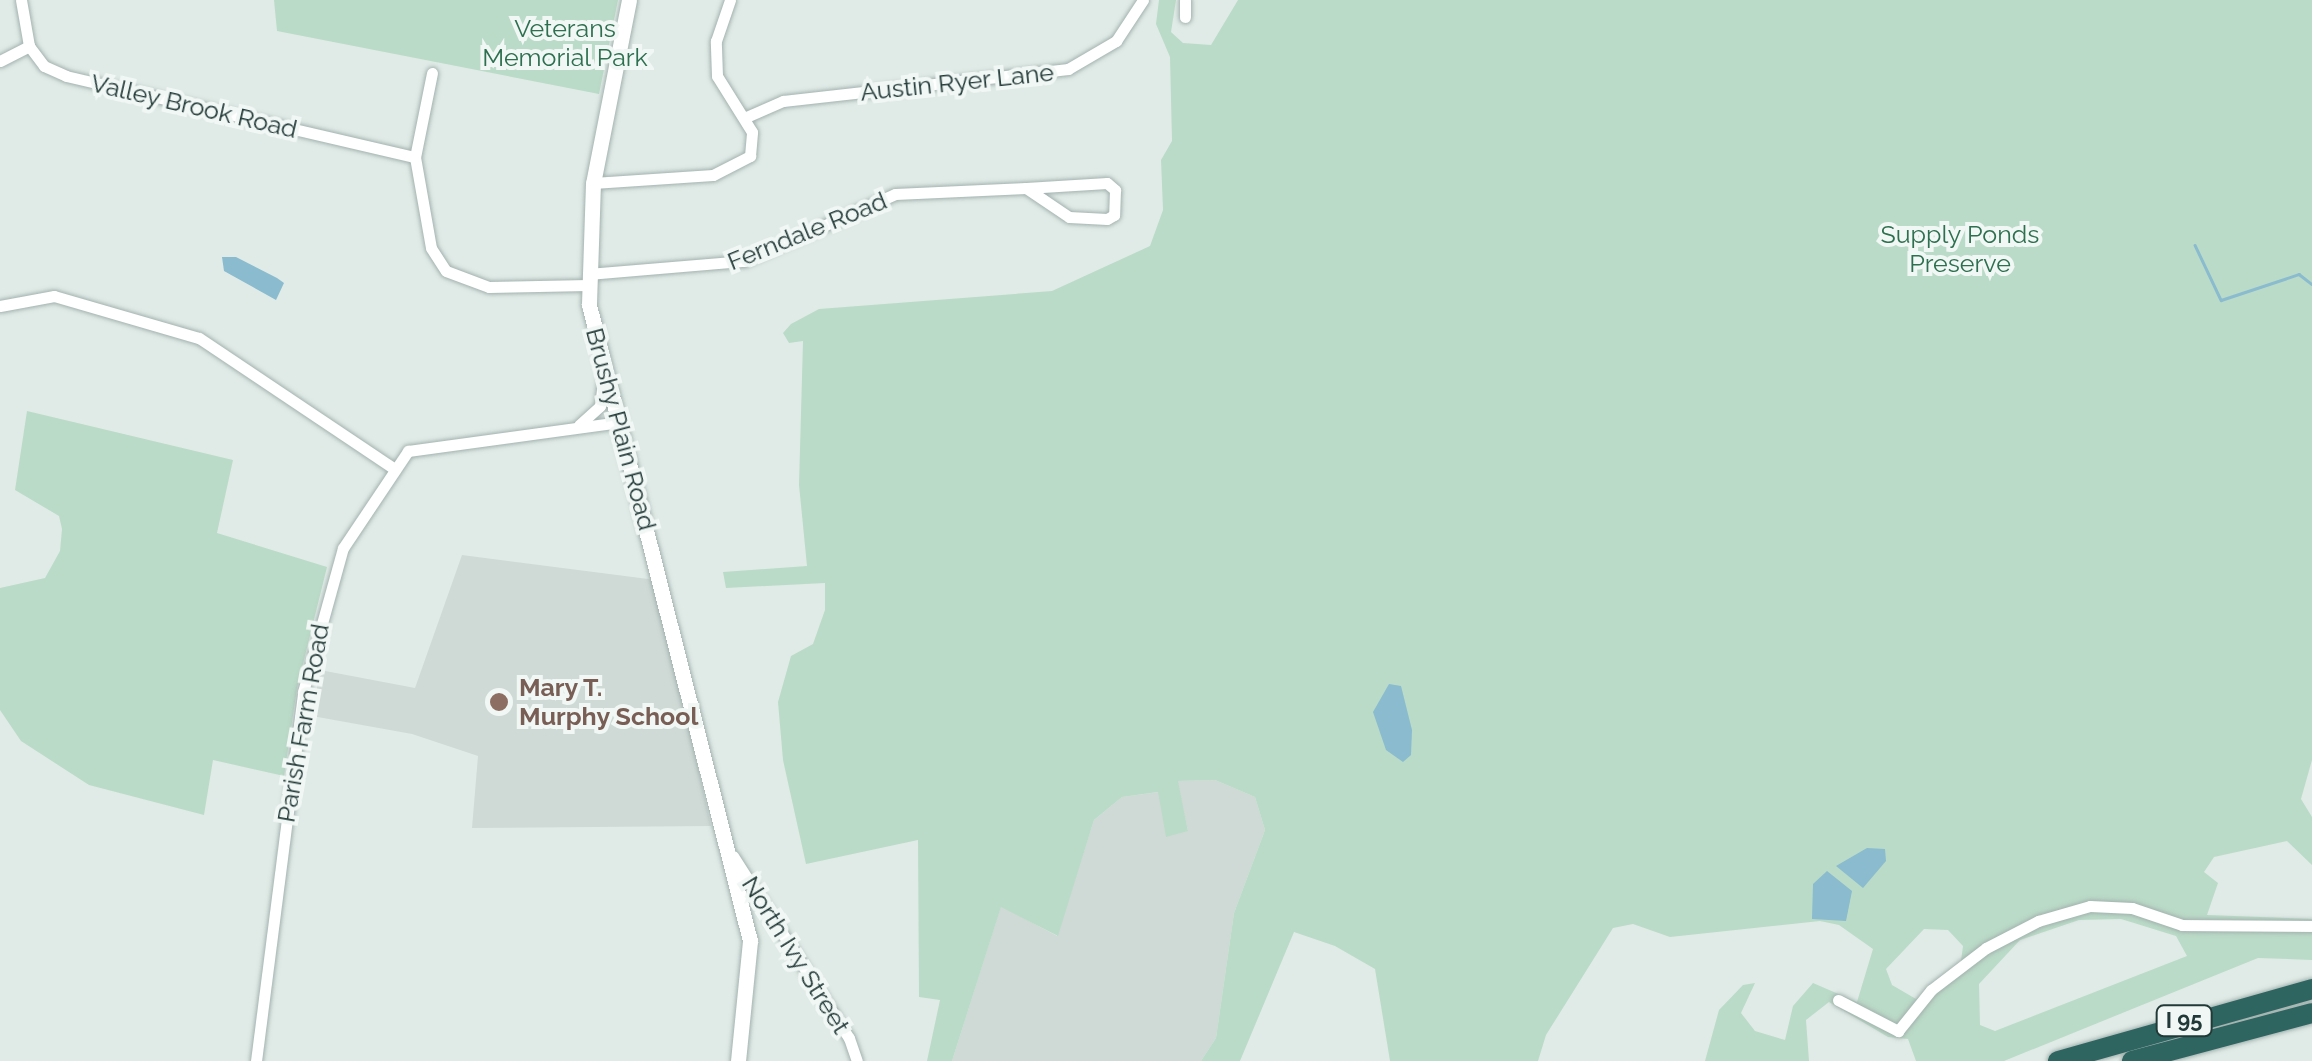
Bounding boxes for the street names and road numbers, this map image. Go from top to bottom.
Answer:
street label: Austin Ryer Lane [858,57,1056,107]
street label: Valley Brook Road [88,68,300,144]
street label: Ferndale Road [723,185,891,277]
street label: Brushy Plain Road [579,324,663,534]
street label: Parish Farm Road [271,621,335,825]
street label: North Ivy Street [735,870,857,1040]
road number: I 95 [2154,1004,2214,1038]

